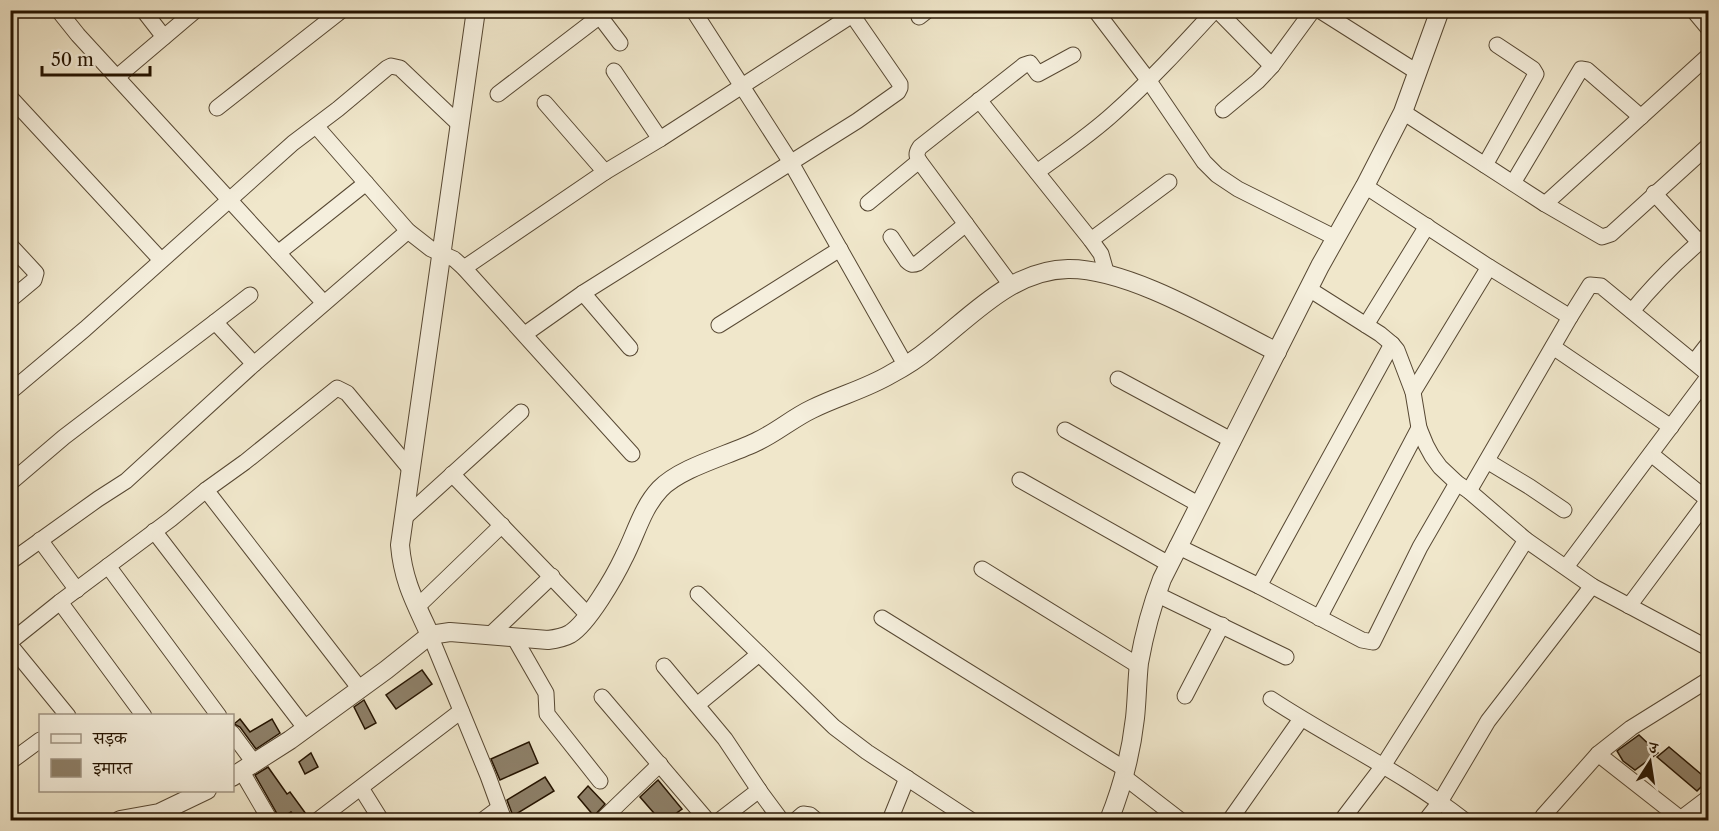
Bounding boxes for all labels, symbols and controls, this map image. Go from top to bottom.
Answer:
scale bar [42,39,150,77]
text: 50 m [51,49,94,71]
legend [39,714,234,792]
text: सड़क [92,727,128,749]
north arrow [1620,732,1680,792]
text: उ [1646,736,1661,758]
text: इमारत [92,757,133,779]

